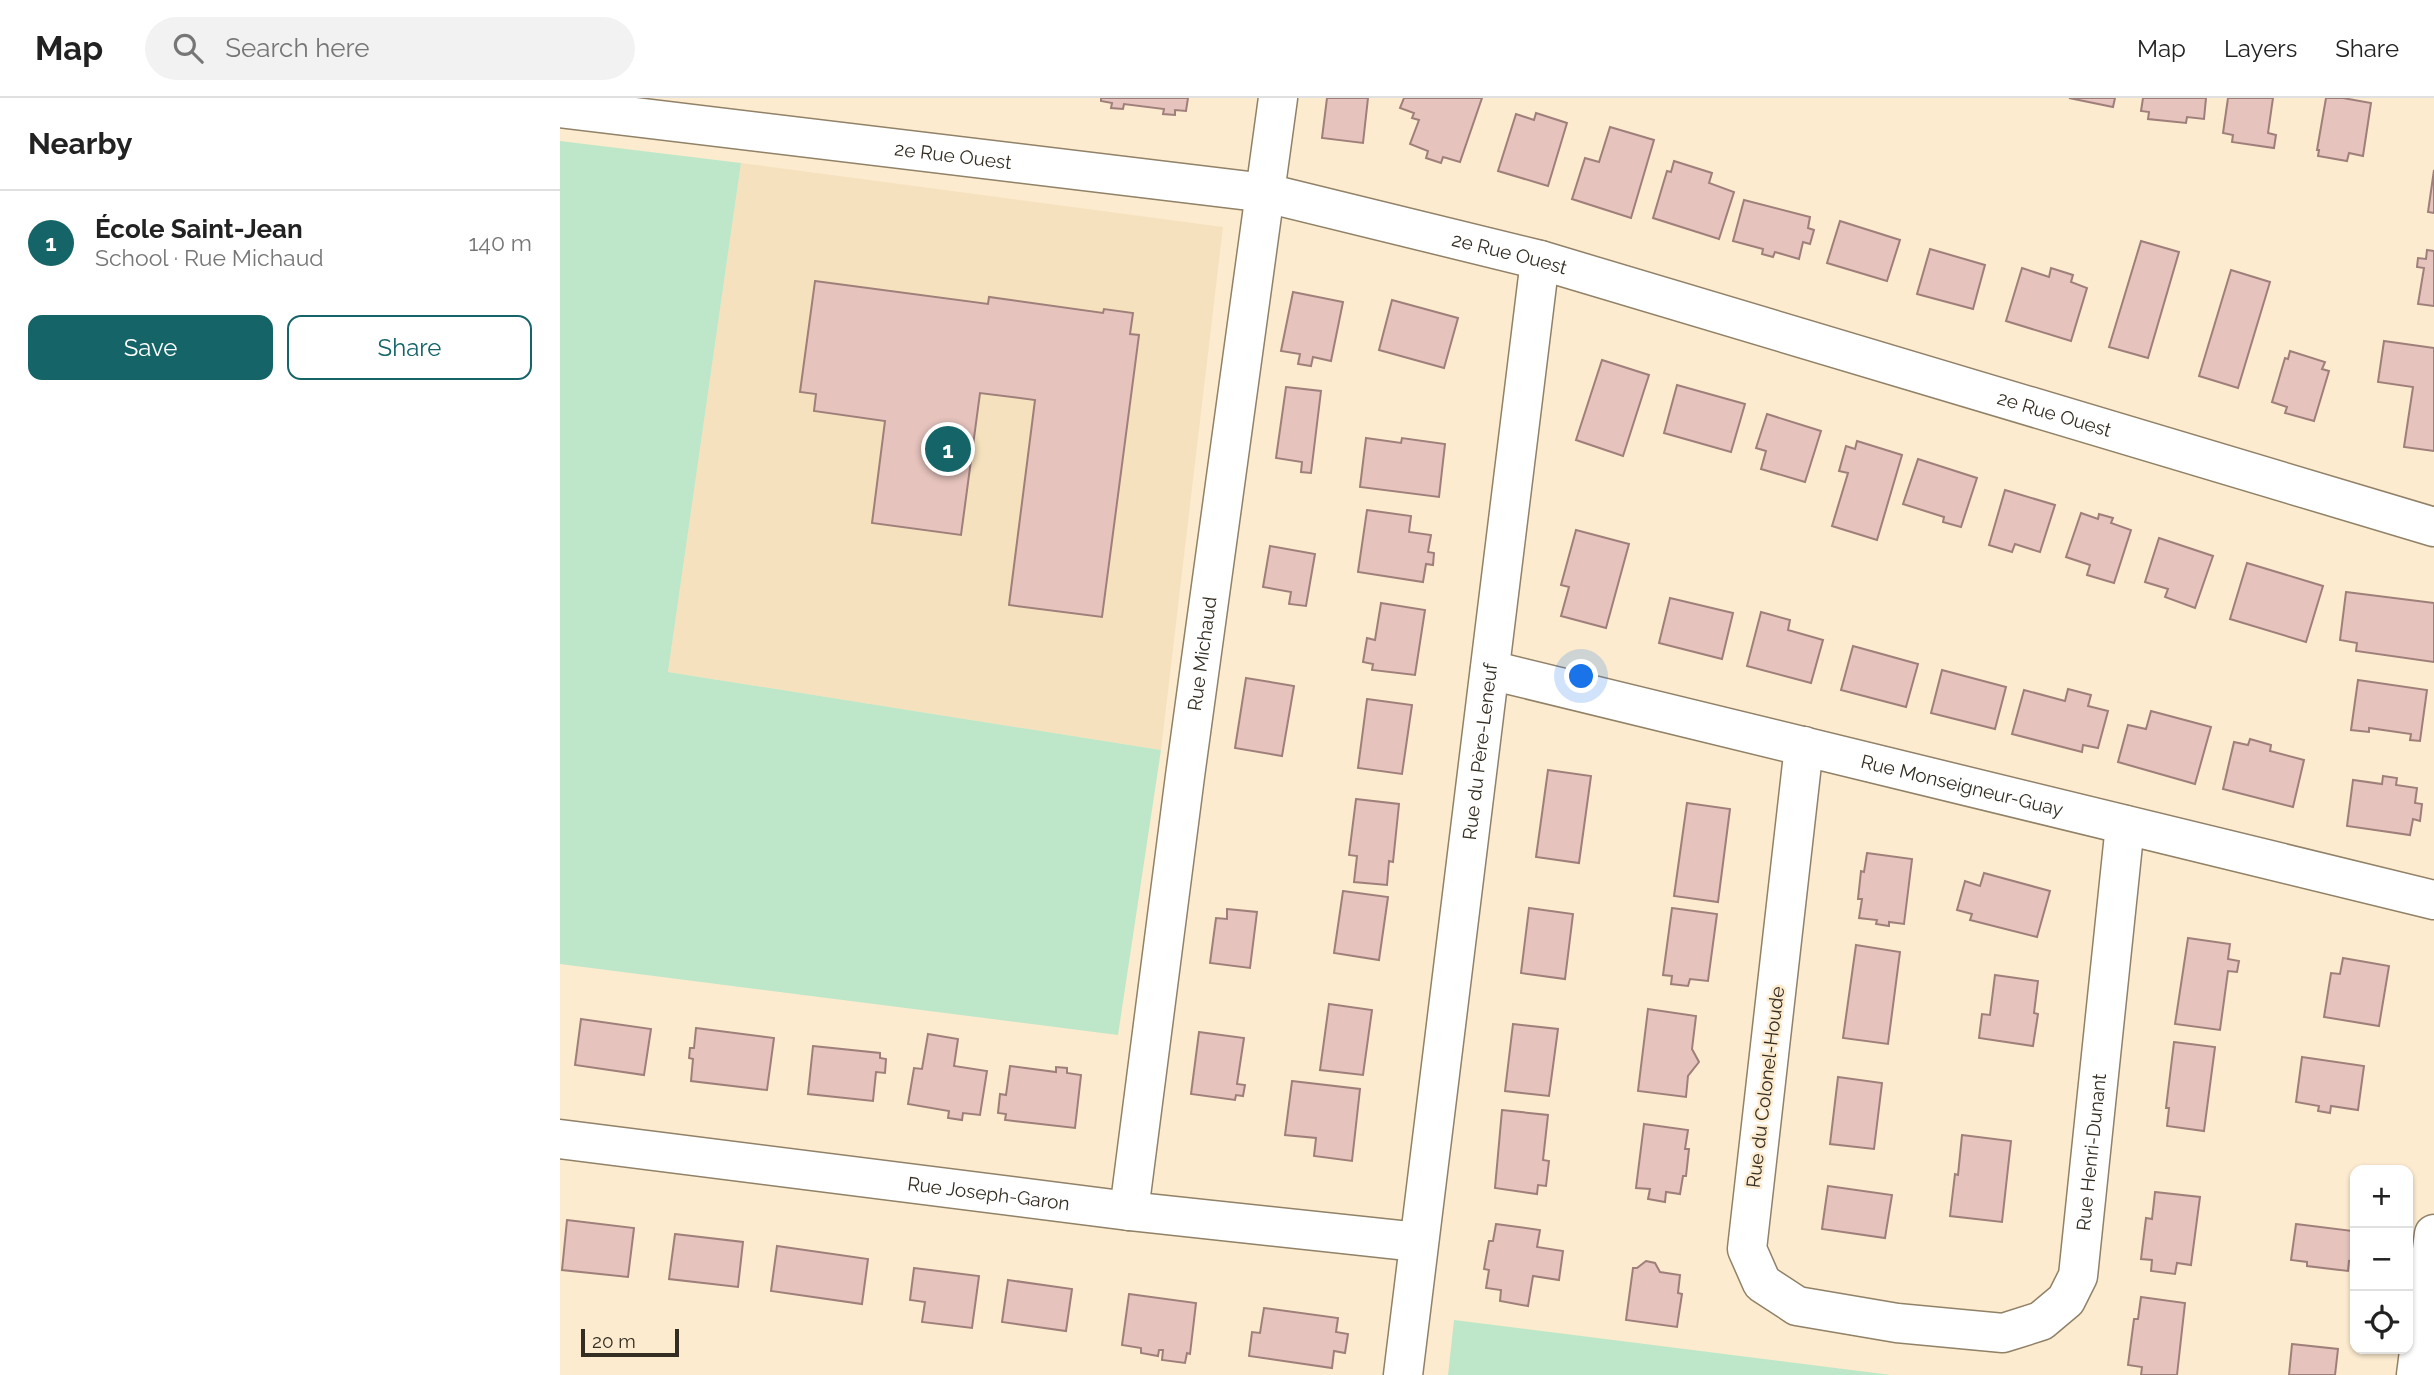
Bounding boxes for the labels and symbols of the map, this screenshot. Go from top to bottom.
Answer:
street label: 2e Rue Ouest [893,137,1014,173]
street label: 2e Rue Ouest [1450,228,1570,279]
street label: 2e Rue Ouest [1995,386,2115,441]
pin: 1 [925,423,971,475]
street label: Rue Michaud [1183,595,1221,712]
your location [1564,659,1598,693]
street label: Rue du Père-Leneuf [1458,661,1501,841]
street label: Rue Monseigneur-Guay [1859,750,2066,820]
street label: Rue du Colonel-Houde [1742,985,1788,1189]
street label: Rue Henri-Dunant [2072,1072,2110,1232]
street label: Rue Joseph-Garon [906,1172,1071,1214]
scale bar [581,1326,679,1358]

